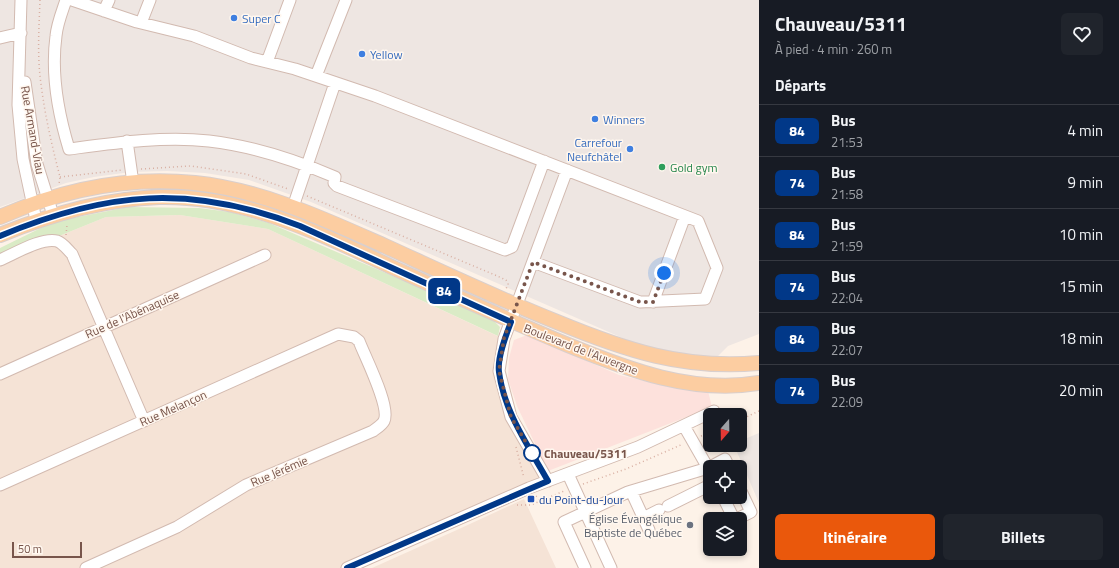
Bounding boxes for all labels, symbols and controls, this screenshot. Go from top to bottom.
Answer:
place label: Super C [242,9,281,28]
text: Chauveau/5311 [775,9,907,38]
marker: Super C [229,13,239,23]
button: heart [1061,13,1103,55]
text: À pied · 4 min · 260 m [775,39,892,59]
place label: Yellow [370,45,403,64]
marker: Yellow [357,49,367,59]
text: Départs [775,74,826,97]
street label: Rue Armand-Viau [16,84,50,176]
text: Bus [831,109,856,132]
place label: Winners [603,110,645,129]
marker: Winners [590,114,600,124]
text: 4 min [1067,119,1103,142]
text: 84 [789,120,805,141]
text: 21:53 [831,132,863,152]
place label: Carrefour Neufchâtel [567,133,622,166]
marker: Carrefour Neufchâtel [625,144,635,154]
place label: Gold gym [670,158,717,177]
text: Bus [831,161,856,184]
marker: Gold gym [657,162,667,172]
text: 9 min [1067,171,1103,194]
text: 74 [789,172,805,193]
text: 21:58 [831,184,863,204]
text: Bus [831,213,856,236]
text: 10 min [1059,223,1103,246]
text: 84 [789,224,805,245]
text: 21:59 [831,236,863,256]
your location [654,263,674,283]
text: Bus [831,265,856,288]
text: 15 min [1059,275,1103,298]
text: 74 [789,276,805,297]
line badge: 84 [426,278,462,304]
text: 84 [436,280,452,301]
street label: Rue de l'Abénaquise [82,285,182,343]
text: 22:04 [831,288,863,308]
text: Bus [831,317,856,340]
street label: Boulevard de l'Auvergne [521,318,641,380]
text: 18 min [1059,327,1103,350]
text: 84 [789,328,805,349]
text: 22:07 [831,340,863,360]
text: Bus [831,369,856,392]
text: 20 min [1059,379,1103,402]
text: 74 [789,380,805,401]
street label: Rue Melançon [136,385,210,431]
text: 22:09 [831,392,863,412]
north arrow [703,408,747,452]
map controls [703,408,747,556]
marker: Chauveau/5311 [523,444,541,462]
place label: Chauveau/5311 [544,444,627,463]
street label: Rue Jérémie [247,450,311,492]
button: locate [703,460,747,504]
place label: du Point-du-Jour [539,490,624,509]
marker: du Point-du-Jour [526,494,536,504]
place label: Église Évangélique Baptiste de Québec [584,509,682,542]
button: layers [703,512,747,556]
button: Itinéraire [775,514,935,560]
button: Billets [943,514,1103,560]
marker: Église Évangélique Baptiste de Québec [685,520,695,530]
scale bar [12,540,82,559]
text: 50 m [18,541,42,557]

